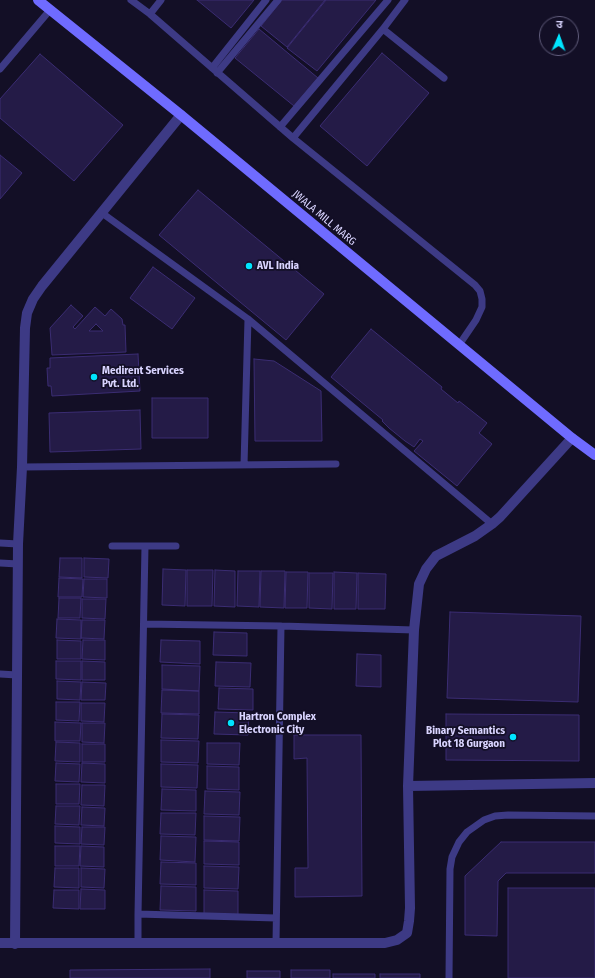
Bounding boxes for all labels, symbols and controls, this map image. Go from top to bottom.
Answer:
north arrow [539,16,579,56]
text: उ [556,18,563,31]
street label: JWALA MILL MARG [289,188,359,248]
place label: AVL India [257,259,299,273]
marker: AVL India [244,261,254,271]
place label: Medirent Services Pvt. Ltd. [102,364,184,390]
marker: Medirent Services Pvt. Ltd. [89,372,99,382]
place label: Hartron Complex Electronic City [239,710,316,736]
marker: Hartron Complex Electronic City [226,718,236,728]
place label: Binary Semantics Plot 18 Gurgaon [426,724,505,750]
marker: Binary Semantics Plot 18 Gurgaon [508,732,518,742]

